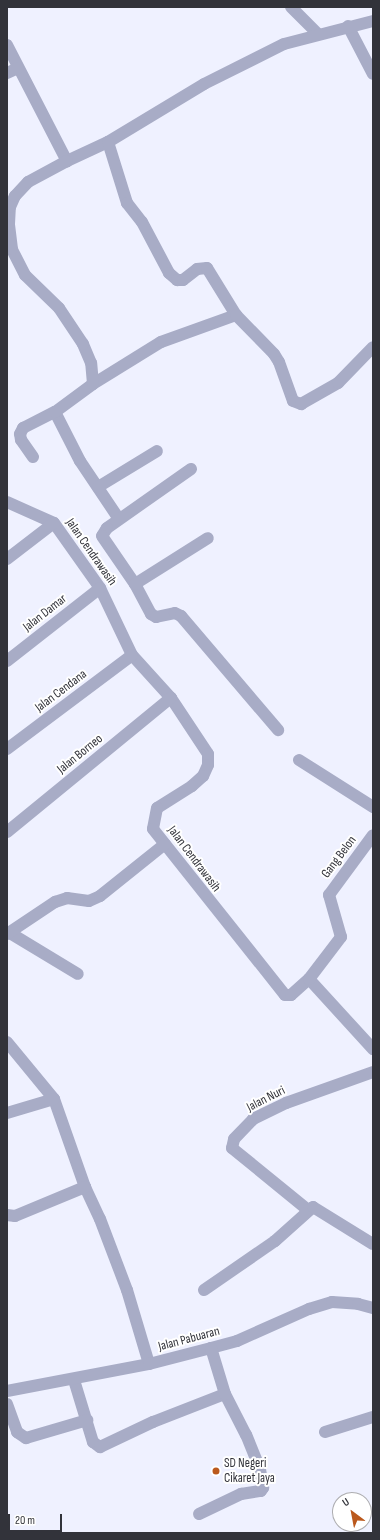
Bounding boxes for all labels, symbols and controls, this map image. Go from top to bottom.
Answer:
street label: Jalan Cendrawasih [62,515,120,589]
street label: Jalan Damar [20,591,70,635]
street label: Jalan Cendana [32,667,90,715]
street label: Jalan Borneo [54,731,106,777]
street label: Jalan Cendrawasih [164,823,224,895]
street label: Gang Belon [318,833,360,881]
street label: Jalan Nuri [244,1083,288,1115]
street label: Jalan Pabuaran [157,1323,221,1355]
place label: SD Negeri Cikaret Jaya [224,1456,275,1487]
marker: SD Negeri Cikaret Jaya [211,1466,221,1476]
north arrow [332,1492,372,1532]
text: U [340,1495,352,1509]
scale bar [10,1506,64,1532]
text: 20 m [15,1513,35,1528]

